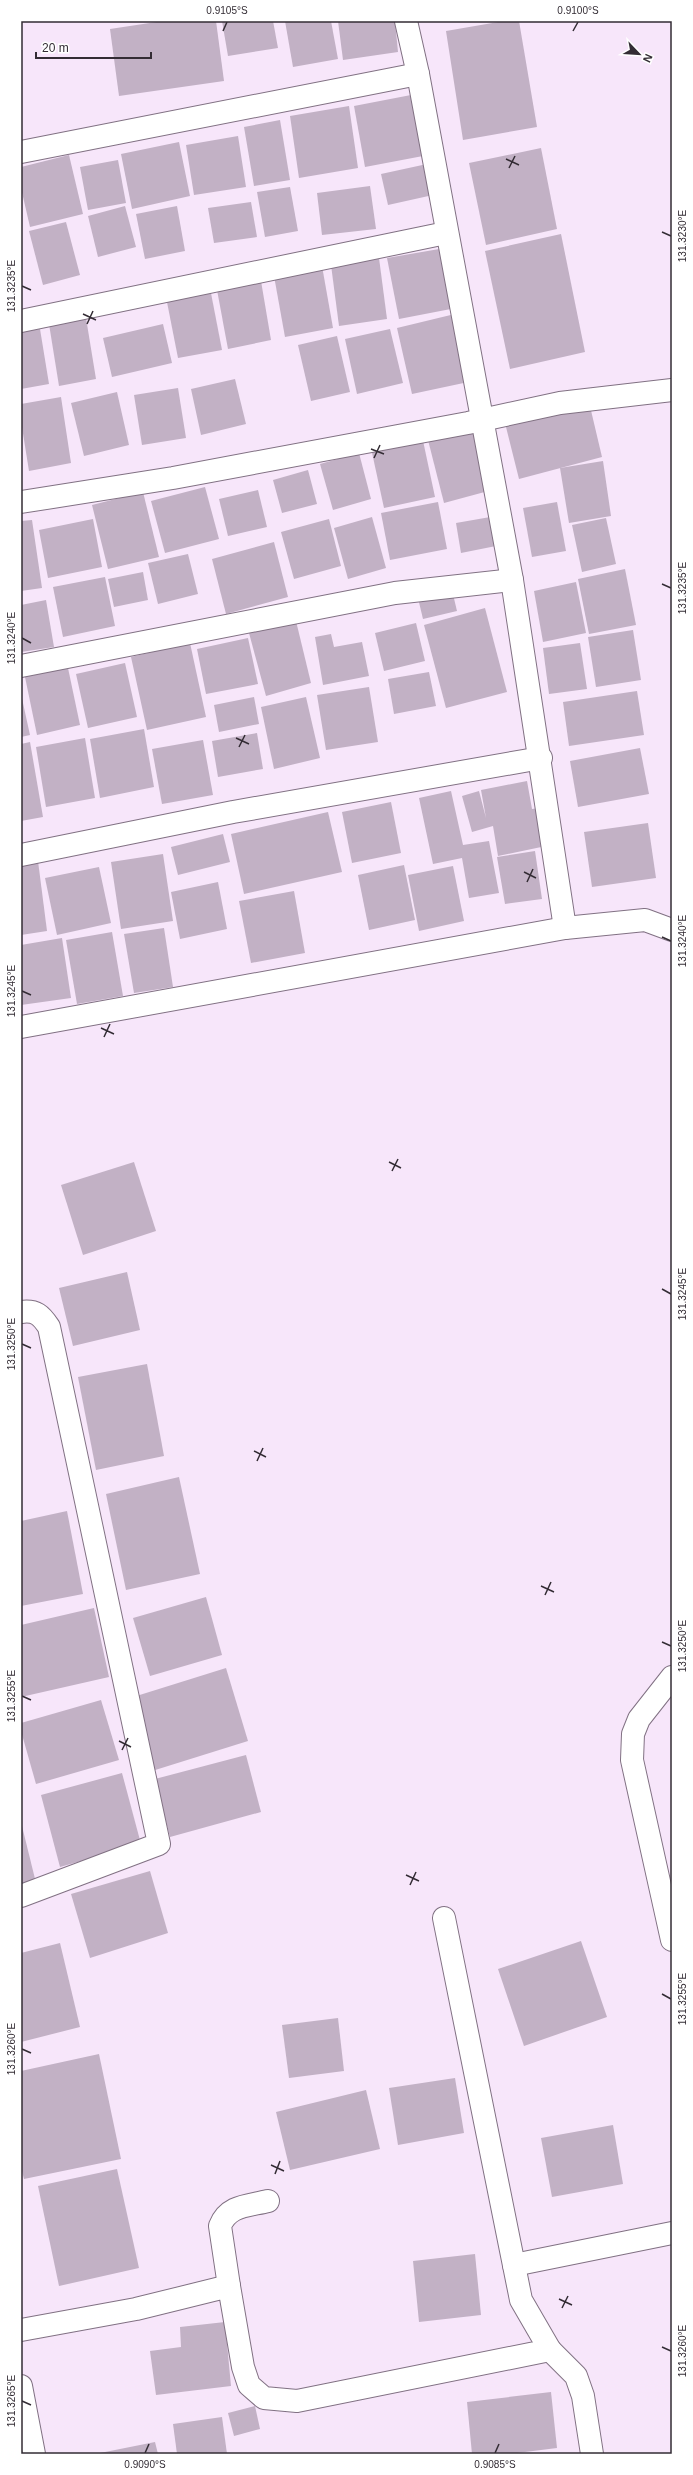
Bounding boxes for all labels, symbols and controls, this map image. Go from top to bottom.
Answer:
text: 0.9105°S [206,5,248,16]
text: 0.9100°S [557,5,599,16]
scale bar [36,34,151,60]
north arrow [619,34,659,74]
text: 20 m [42,41,69,55]
text: N [641,52,655,64]
text: 131.3230°E [677,209,688,262]
text: 131.3235°E [6,259,17,312]
text: 131.3235°E [677,561,688,614]
text: 131.3240°E [6,611,17,664]
text: 131.3240°E [677,914,688,967]
text: 131.3245°E [6,964,17,1017]
text: 131.3245°E [677,1267,688,1320]
text: 131.3250°E [6,1317,17,1370]
text: 131.3250°E [677,1619,688,1672]
text: 131.3255°E [6,1669,17,1722]
text: 131.3255°E [677,1972,688,2025]
text: 131.3260°E [6,2022,17,2075]
text: 131.3260°E [677,2324,688,2377]
text: 131.3265°E [6,2374,17,2427]
text: 0.9090°S [124,2459,166,2470]
text: 0.9085°S [474,2459,516,2470]

